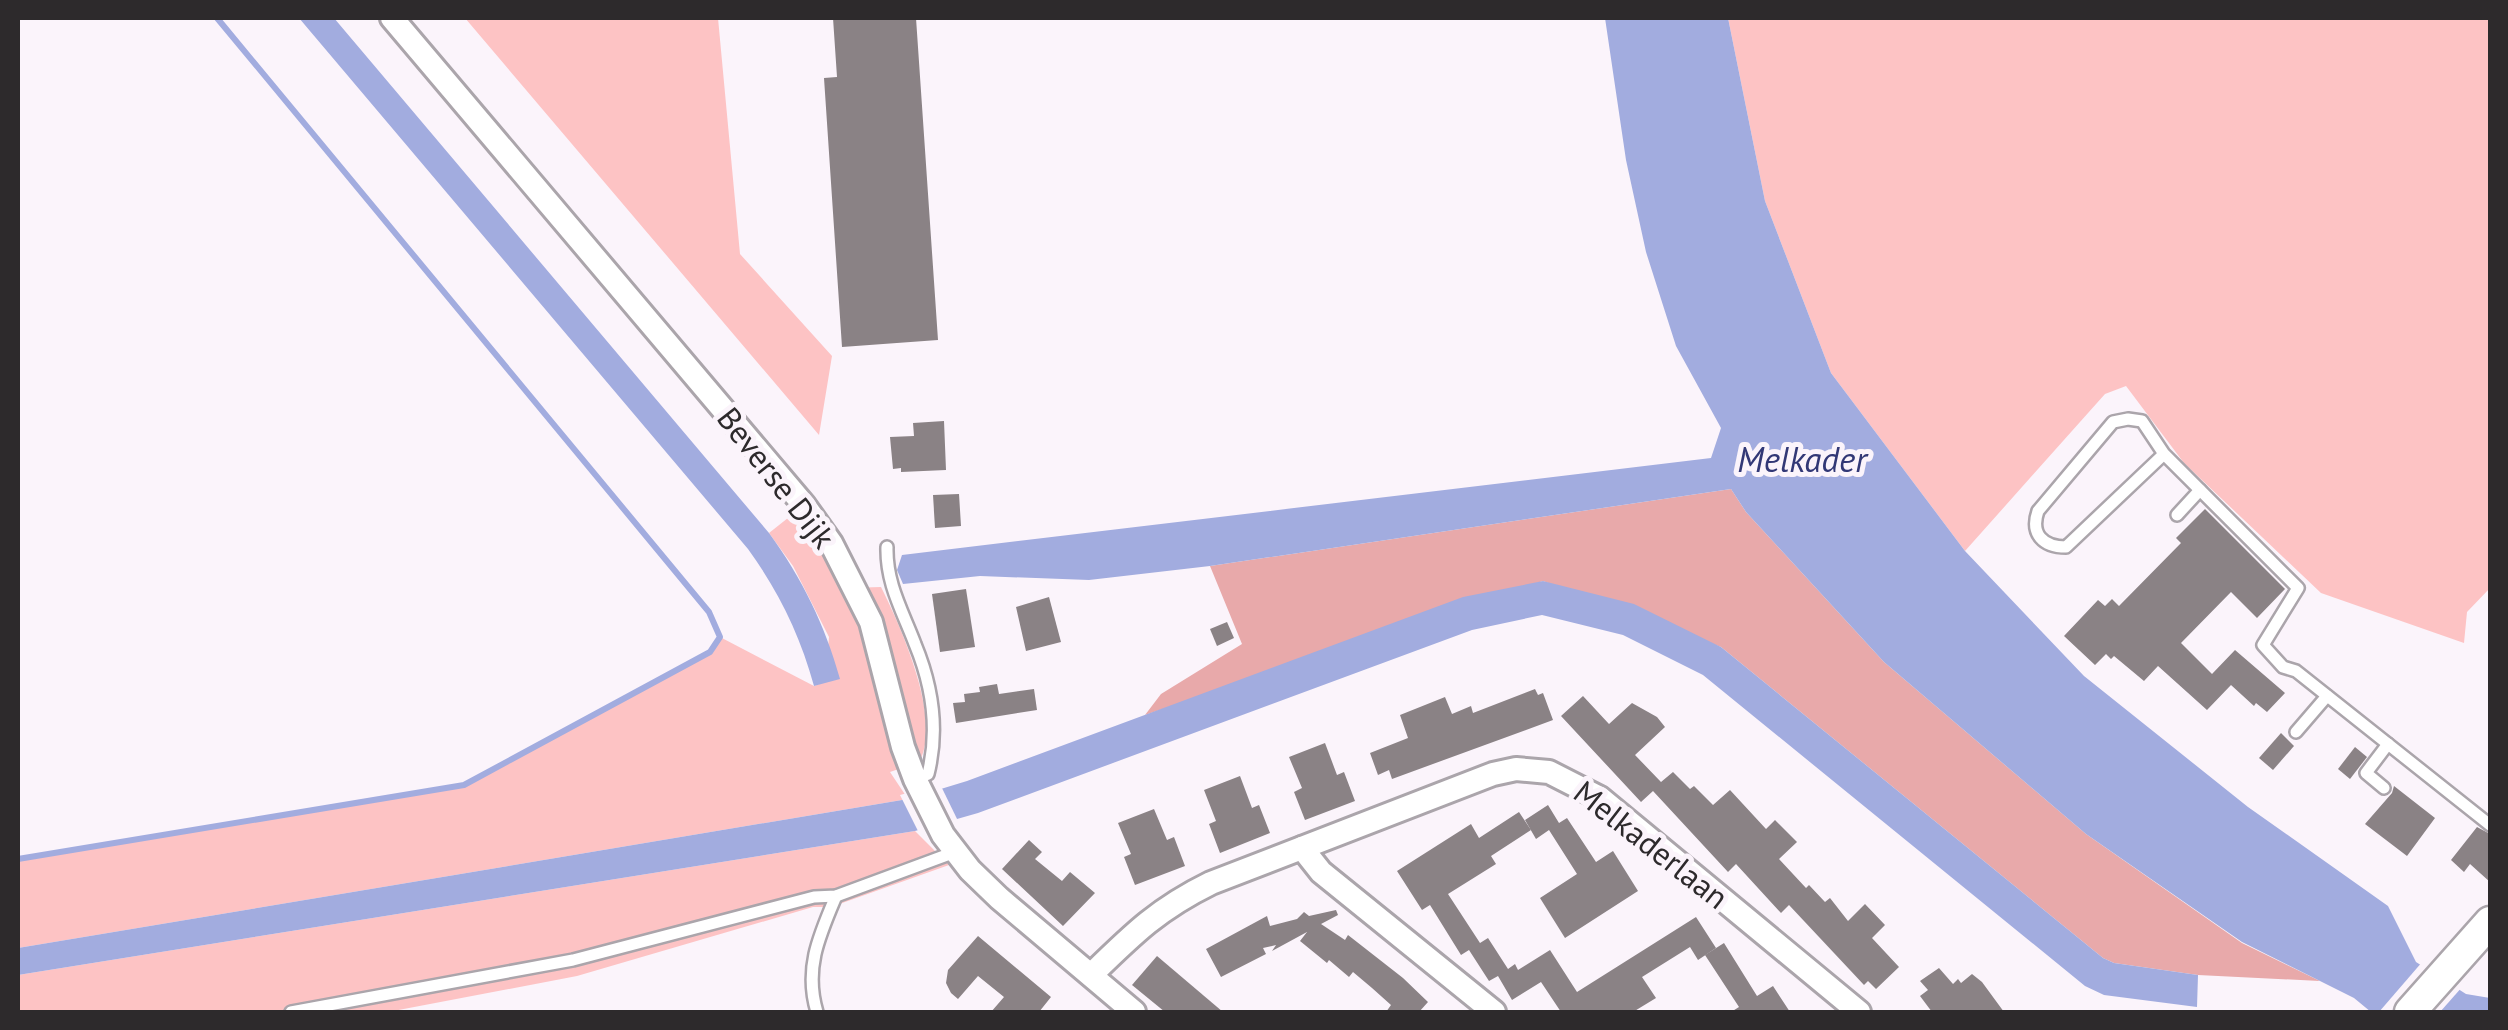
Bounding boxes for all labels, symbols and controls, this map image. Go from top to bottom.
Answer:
street label: Beverse Dijk [708,398,845,557]
water label: Melkader [1737,436,1869,482]
street label: Melkaderlaan [1566,771,1737,918]

